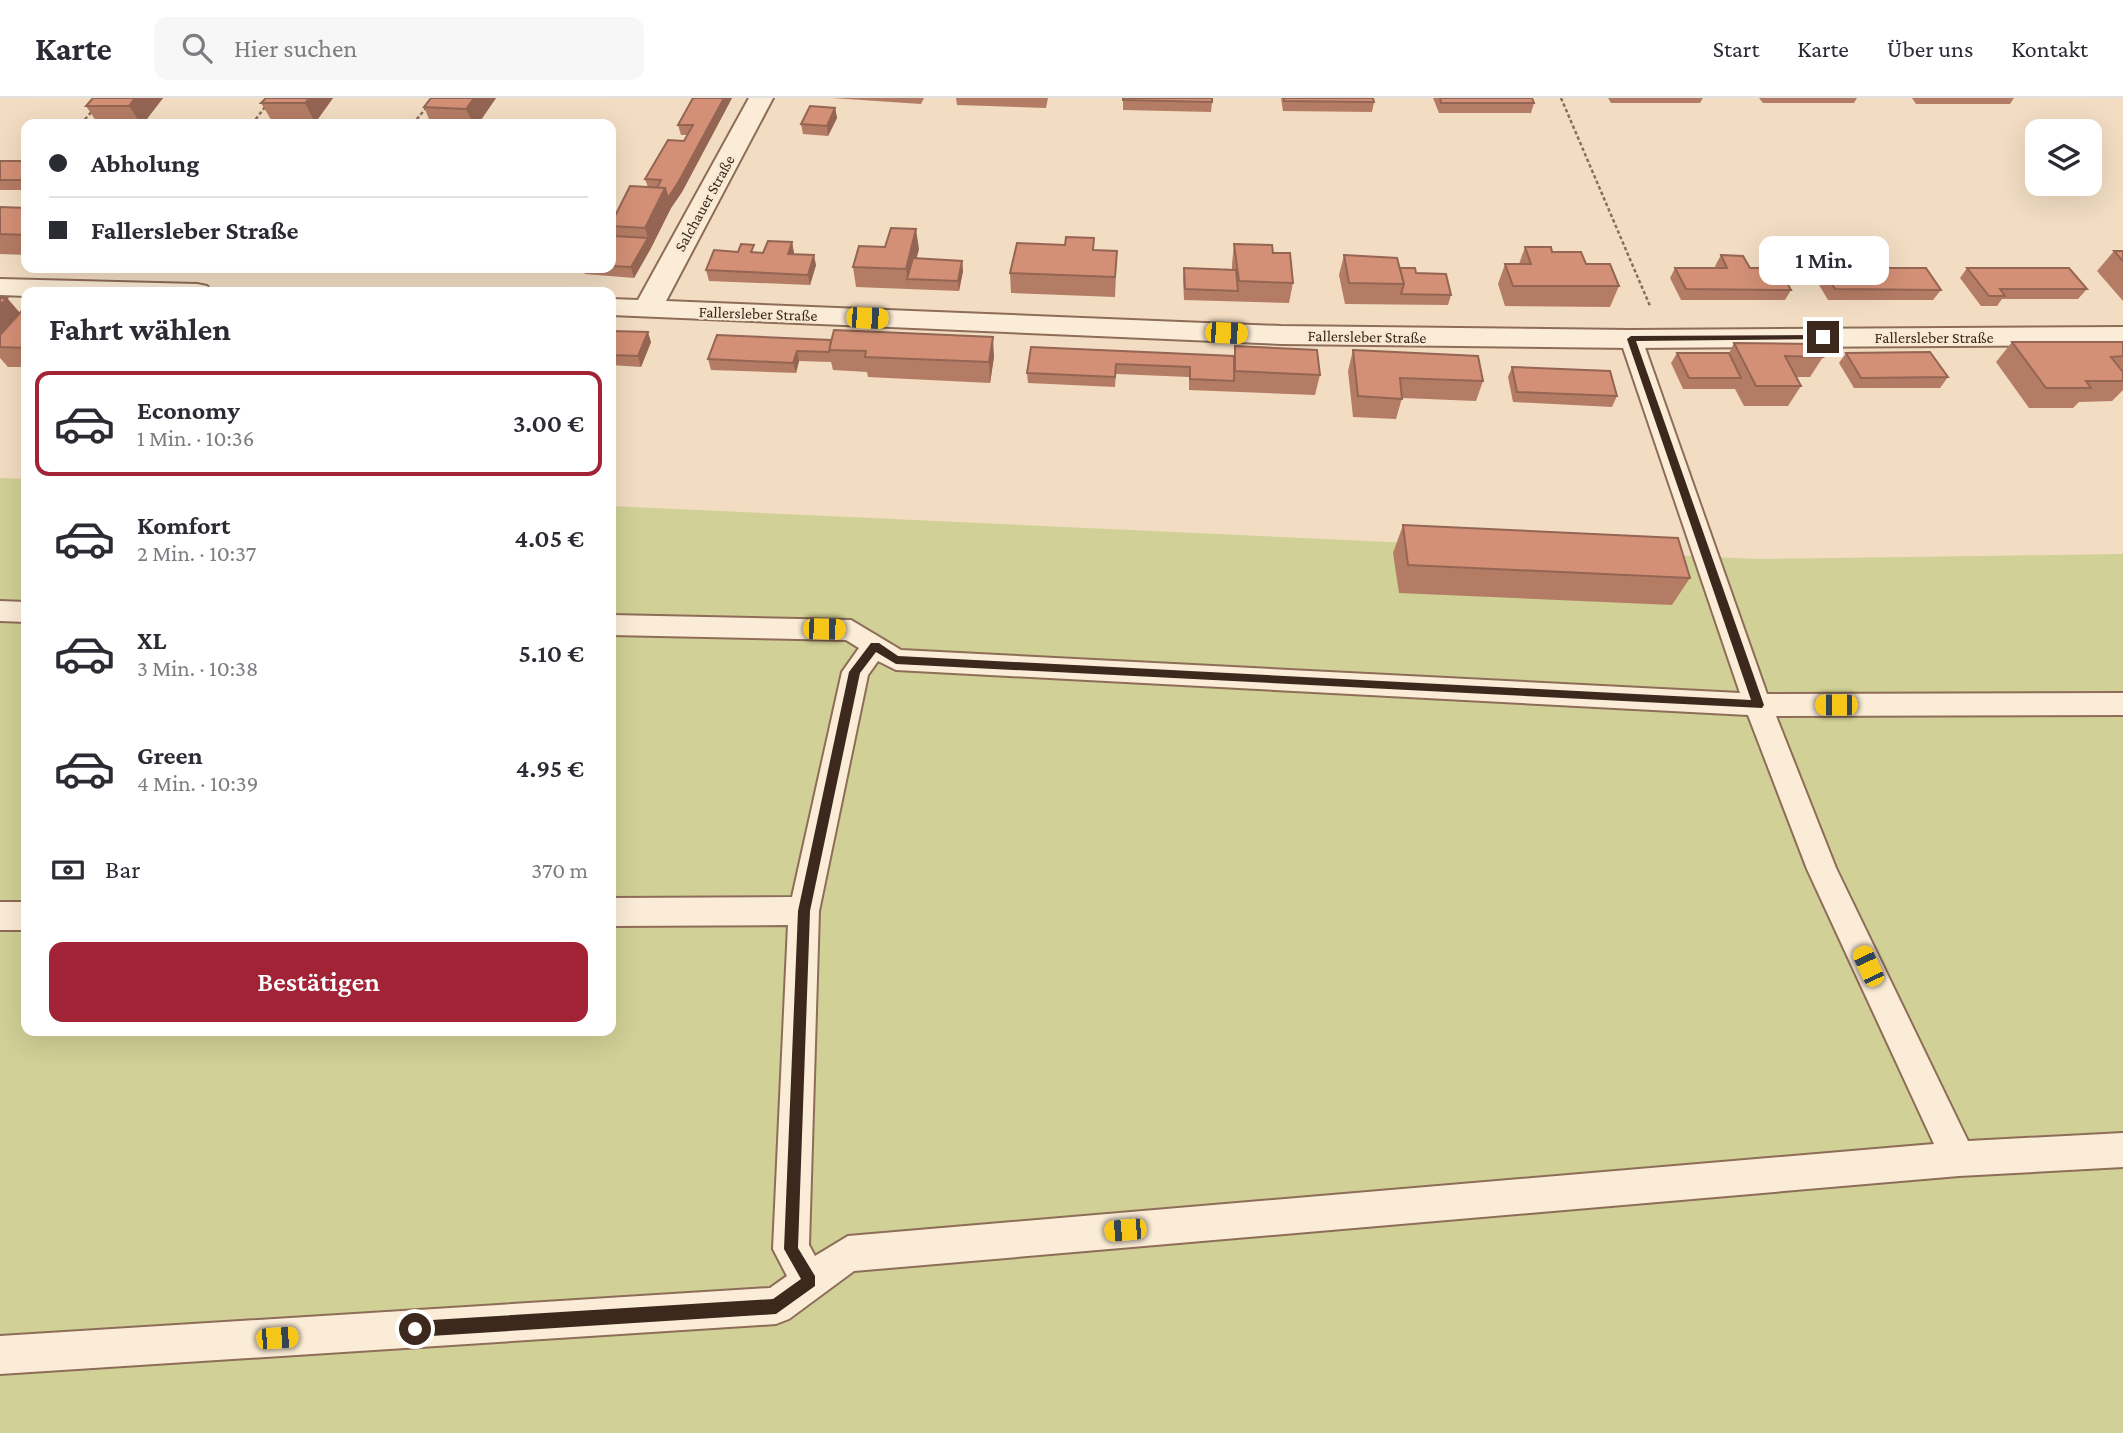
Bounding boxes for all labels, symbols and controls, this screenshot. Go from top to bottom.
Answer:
search box [154,17,644,80]
icon: search [178,29,216,67]
text: Karte [35,30,112,67]
text: Hier suchen [234,34,357,63]
text: Start [1713,35,1759,62]
text: Karte [1797,35,1849,62]
text: Über uns [1887,35,1973,62]
text: Kontakt [2011,35,2088,62]
map controls [2025,119,2102,196]
button: layers [2025,119,2102,196]
text: Abholung [91,149,199,178]
street label: Salchauer Straße [671,152,738,254]
text: Fallersleber Straße [91,216,299,245]
callout: 1 Min. [1758,236,1888,285]
text: 1 Min. [1795,247,1853,273]
street label: Fallersleber Straße [698,303,818,324]
car [846,307,889,329]
text: Fahrt wählen [49,311,231,347]
route end [1807,321,1839,353]
car [1205,322,1248,344]
street label: Fallersleber Straße [1307,327,1427,346]
street label: Fallersleber Straße [1875,329,1993,346]
icon: car [53,392,116,455]
text: Economy [137,396,240,425]
text: 3.00 € [513,409,584,438]
text: 1 Min. · 10:36 [137,425,254,451]
icon: car [53,507,116,570]
text: Komfort [137,511,230,540]
text: 4.05 € [514,524,584,553]
text: 2 Min. · 10:37 [137,540,256,566]
car [803,618,846,640]
icon: car [53,622,116,685]
text: XL [137,626,166,655]
text: 5.10 € [518,639,584,668]
text: 3 Min. · 10:38 [137,655,258,681]
car [1816,695,1858,716]
icon: car [53,737,116,800]
text: Green [137,741,203,770]
text: 4.95 € [516,754,584,783]
text: 4 Min. · 10:39 [137,770,258,796]
icon: cash [49,851,87,889]
text: Bar [105,855,141,884]
text: 370 m [531,857,588,883]
button: Bestätigen [49,942,588,1022]
car [1850,943,1887,989]
car [1104,1218,1147,1242]
route start [399,1313,431,1345]
car [256,1326,299,1350]

